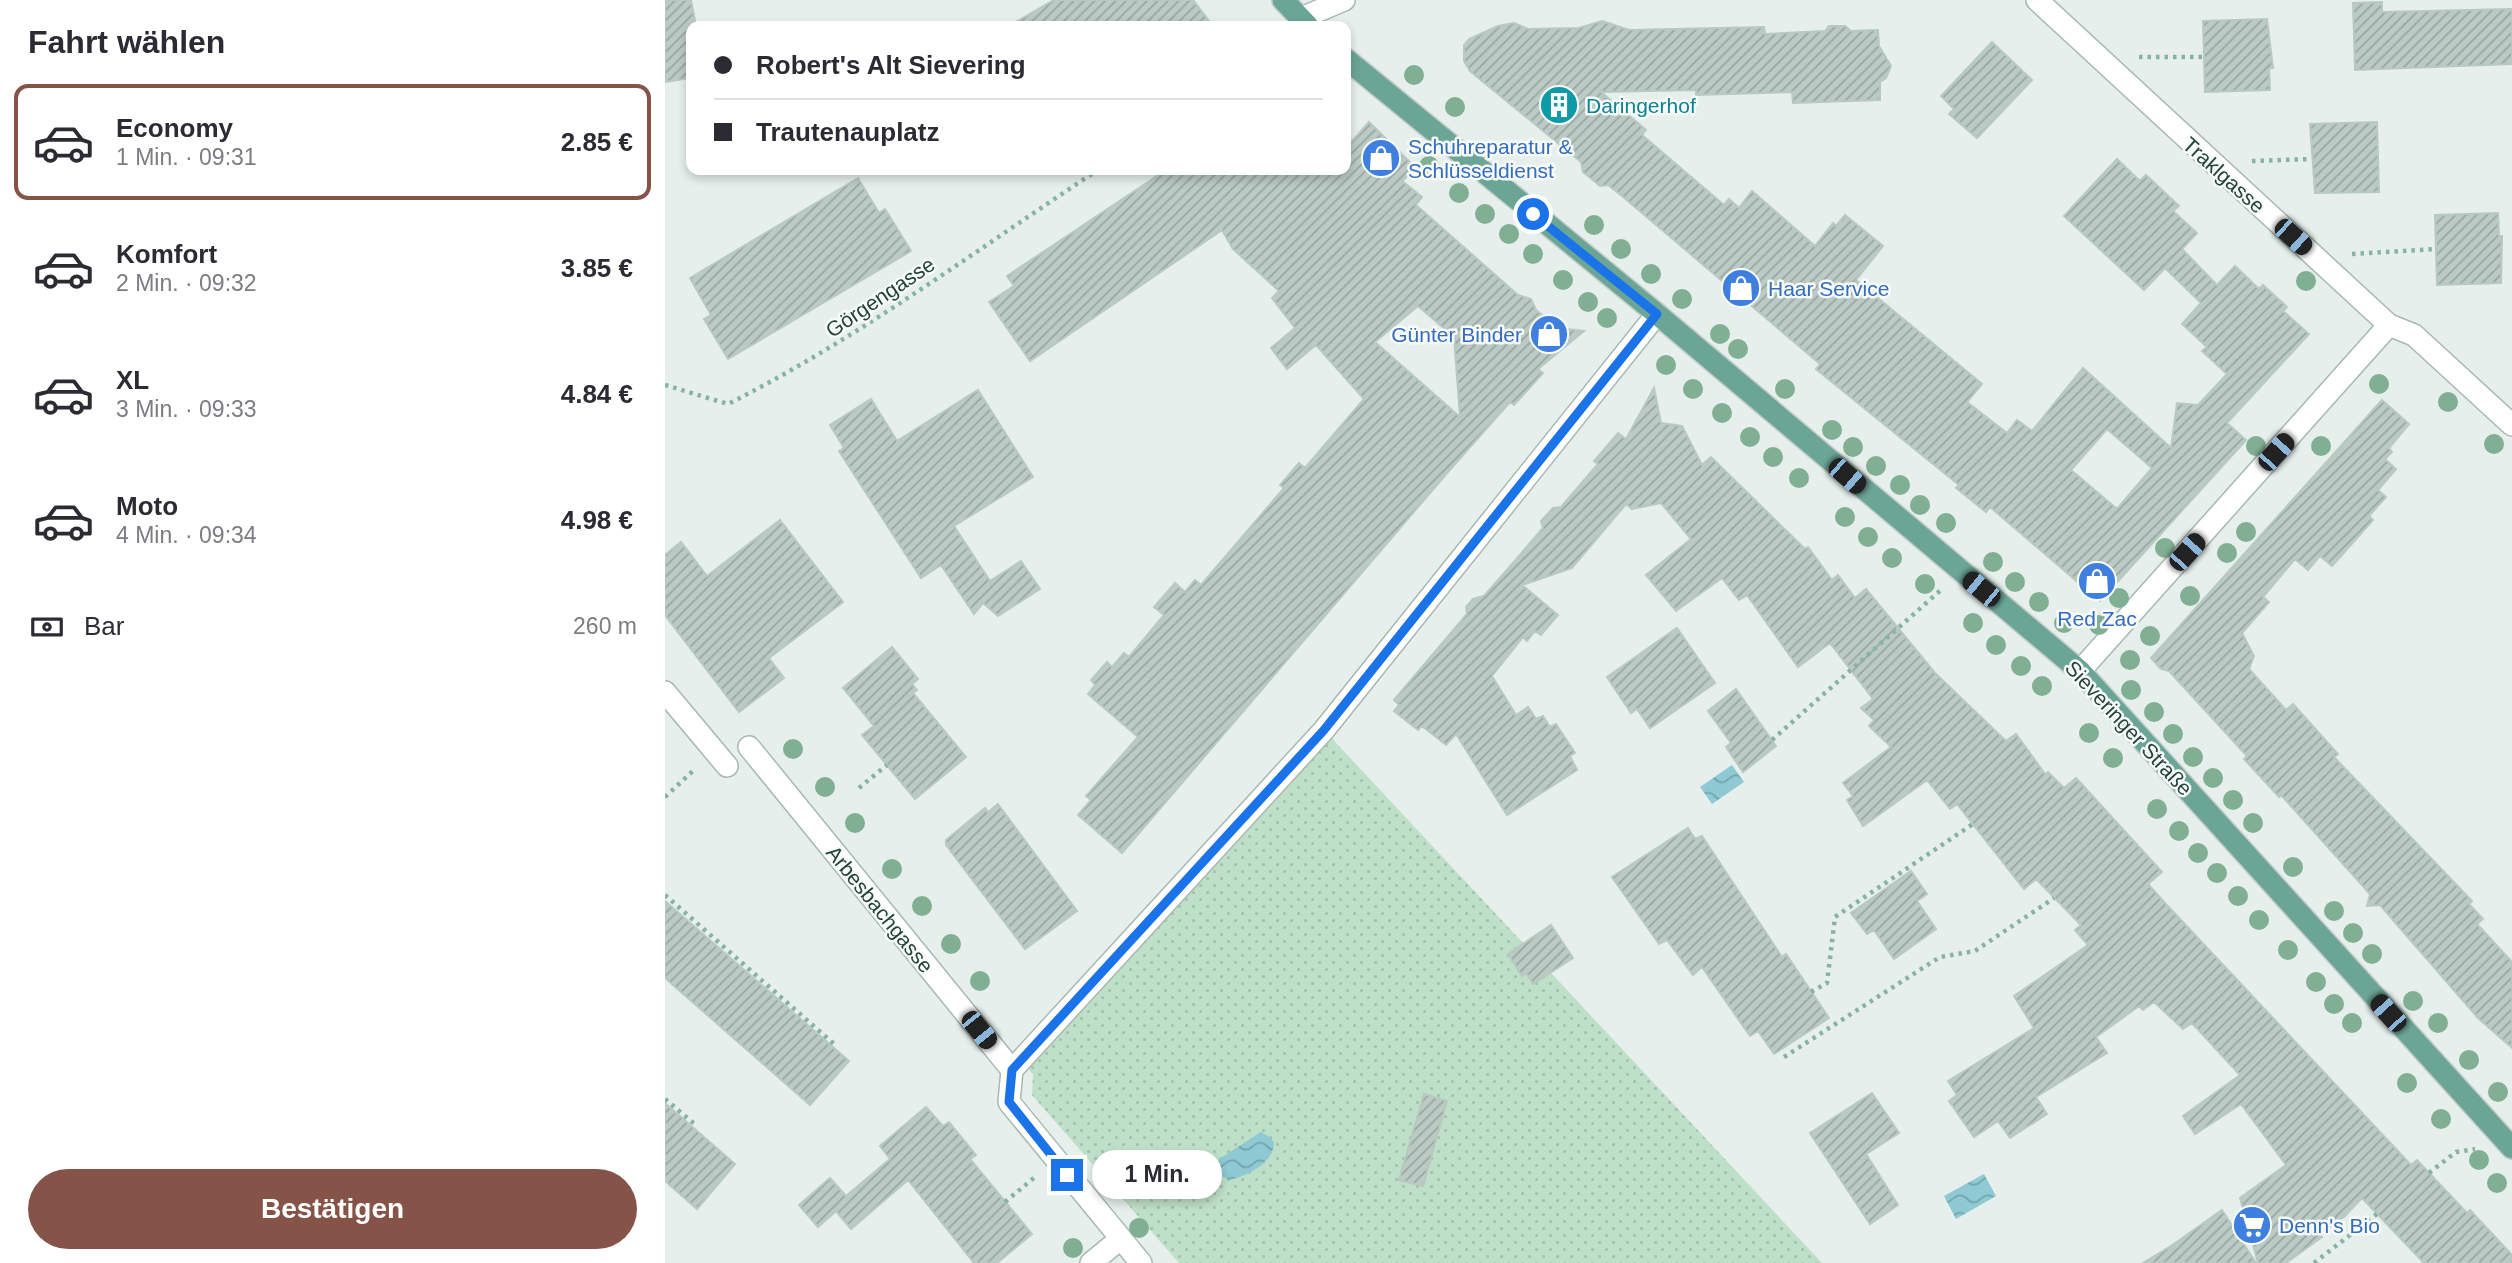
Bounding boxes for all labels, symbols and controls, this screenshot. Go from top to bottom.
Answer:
text: Fahrt wählen [28,24,225,60]
text: Robert's Alt Sievering [756,50,1026,80]
building icon: Daringerhof [1538,84,1580,126]
place label: Daringerhof [1586,94,1696,117]
icon: car [32,111,95,174]
text: Economy [116,113,233,143]
text: Trautenauplatz [756,117,939,147]
text: 2.85 € [561,127,633,157]
street label: Traklgasse [2178,132,2270,218]
place label: Schuhreparatur & Schlüsseldienst [1408,135,1573,182]
shop icon: Schuhreparatur & Schlüsseldienst [1360,137,1402,179]
text: 1 Min. · 09:31 [116,144,257,170]
route start [1517,198,1549,230]
car [2271,215,2316,259]
icon: car [32,237,95,300]
text: Komfort [116,239,217,269]
street label: Görgengasse [821,252,939,342]
text: 3.85 € [561,253,633,283]
shop icon: Haar Service [1720,267,1762,309]
text: 2 Min. · 09:32 [116,270,257,296]
place label: Haar Service [1768,277,1889,300]
shop icon: Günter Binder [1528,313,1570,355]
place label: Günter Binder [1391,323,1522,346]
icon: car [32,363,95,426]
text: XL [116,365,149,395]
text: 4.84 € [561,379,633,409]
text: 3 Min. · 09:33 [116,396,257,422]
car [2255,429,2298,475]
car [1825,454,1870,498]
icon: car [32,489,95,552]
text: Moto [116,491,178,521]
text: 4.98 € [561,505,633,535]
text: 4 Min. · 09:34 [116,522,257,548]
car [2166,529,2209,575]
shop icon: Red Zac [2076,560,2118,602]
car [1959,568,2004,610]
place label: Red Zac [2057,607,2137,630]
icon: cash [28,608,66,646]
text: Bar [84,611,124,641]
text: 260 m [573,613,637,639]
street label: Sieveringer Straße [2061,656,2197,800]
street label: Arbesbachgasse [822,841,938,977]
car [2367,990,2410,1036]
car [958,1007,1001,1053]
callout: 1 Min. [1091,1150,1221,1200]
route end [1051,1159,1083,1191]
text: 1 Min. [1124,1161,1190,1187]
button: Bestätigen [28,1169,637,1249]
supermarket icon: Denn's Bio [2231,1204,2273,1246]
place label: Denn's Bio [2279,1214,2380,1237]

